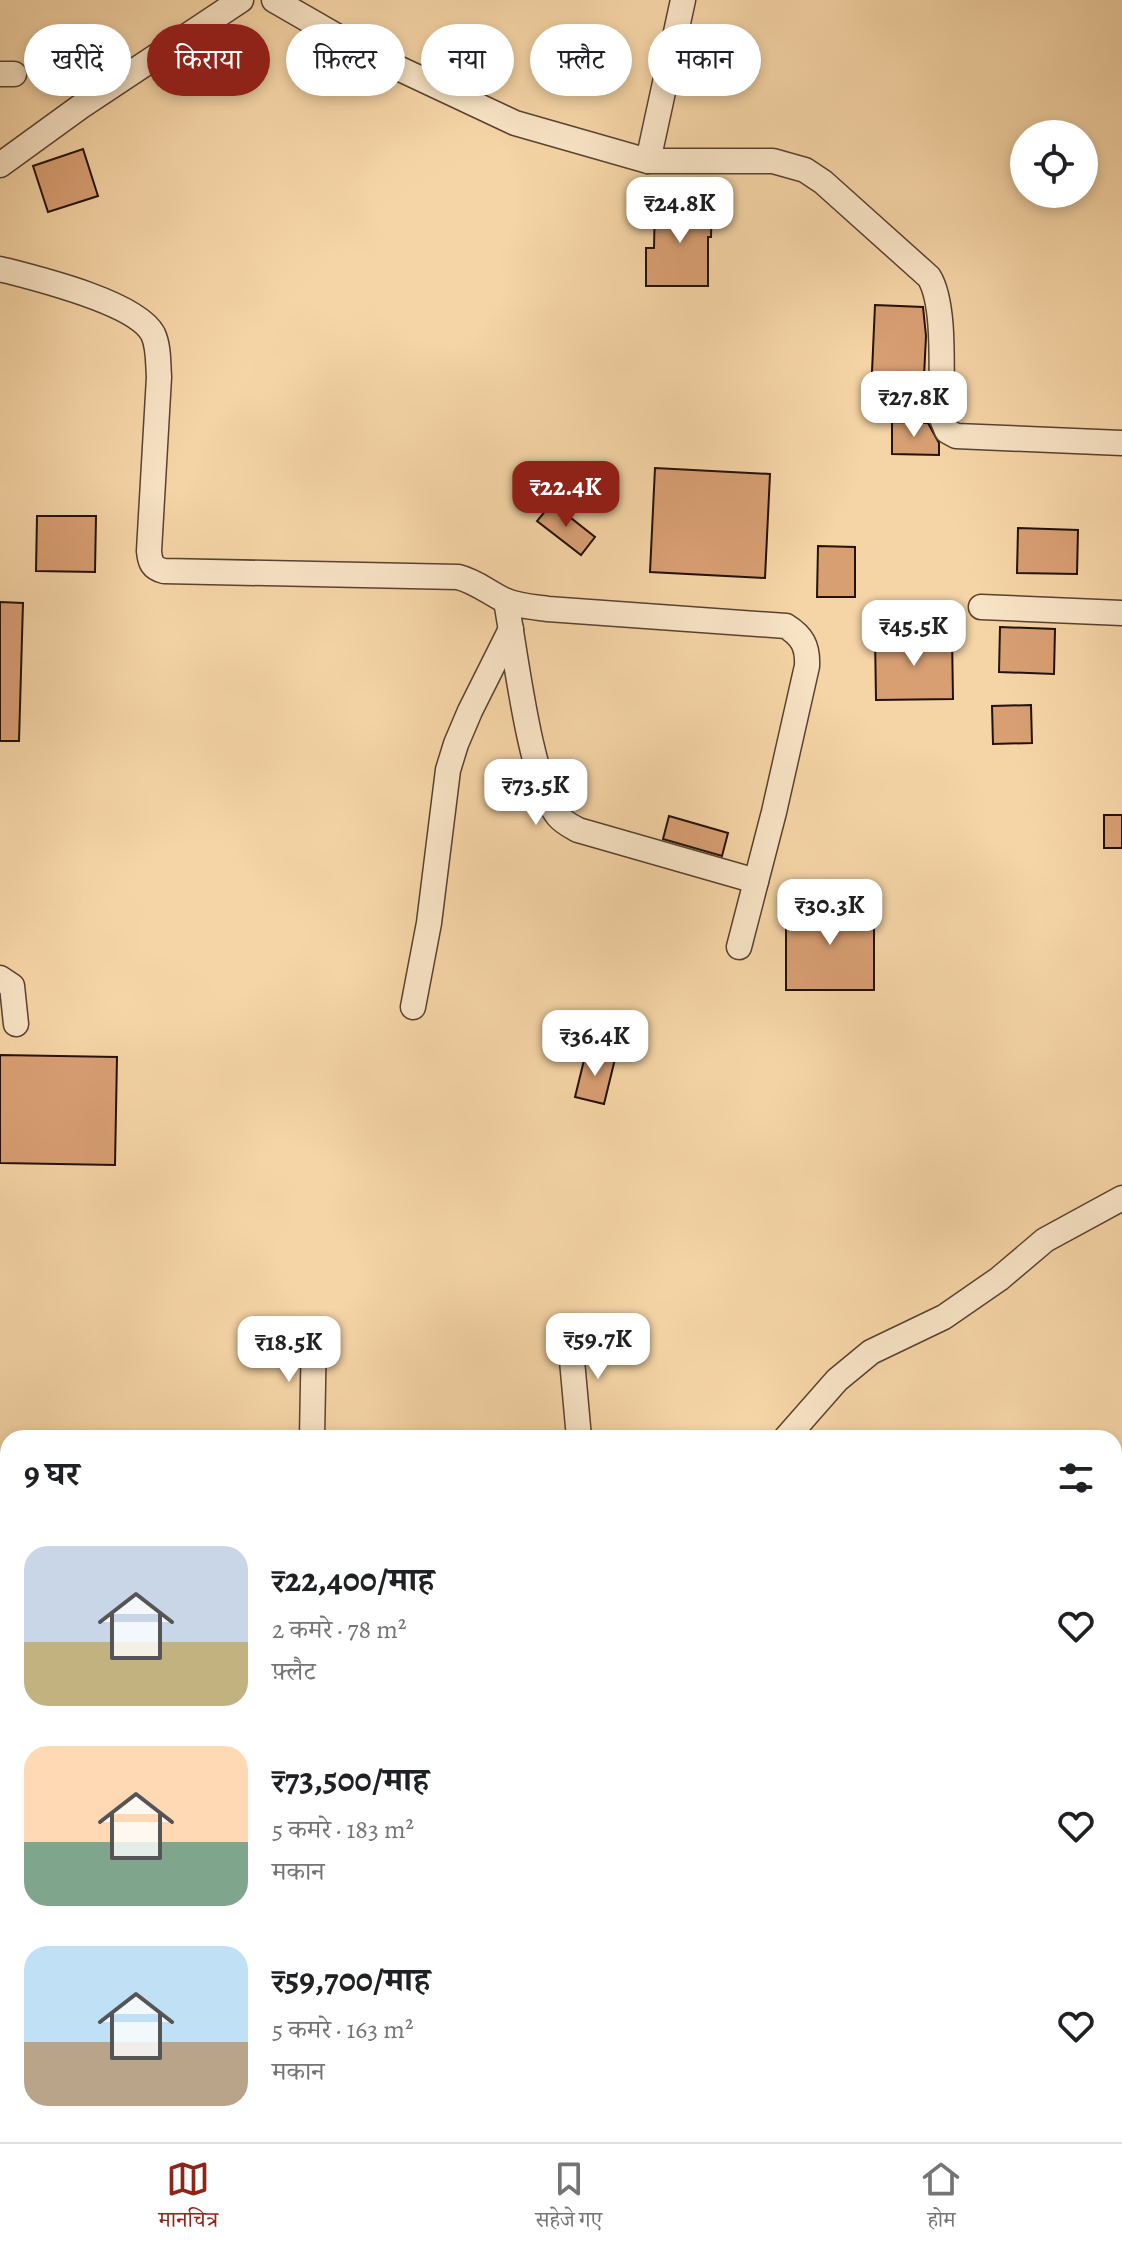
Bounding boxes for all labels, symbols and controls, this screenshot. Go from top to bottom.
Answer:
chip: खरीदें [24,24,131,96]
chip: किराया [147,24,270,96]
chip: फ़िल्टर [286,24,405,96]
chip: नया [421,24,514,96]
chip: फ़्लैट [530,24,632,96]
chip: मकान [648,24,761,96]
map controls [1010,120,1098,208]
button: locate [1010,120,1098,208]
pin: ₹24.8K [615,177,745,245]
text: ₹24.8K [644,185,716,220]
pin: ₹27.8K [849,371,979,439]
text: ₹27.8K [879,379,949,414]
pin: ₹22.4K [501,461,631,529]
text: ₹22.4K [530,469,602,504]
pin: ₹45.5K [849,600,979,668]
text: ₹45.5K [880,608,948,643]
pin: ₹73.5K [471,759,601,827]
text: ₹73.5K [502,767,570,802]
pin: ₹30.3K [765,879,895,947]
text: ₹30.3K [795,887,865,922]
pin: ₹36.4K [530,1010,660,1078]
text: ₹36.4K [560,1018,630,1053]
pin: ₹59.7K [533,1313,663,1381]
pin: ₹18.5K [224,1316,354,1384]
text: ₹59.7K [564,1321,632,1356]
text: ₹18.5K [256,1324,322,1359]
text: 9 घर [24,1450,79,1497]
icon: filters [1054,1456,1098,1500]
text: ₹22,400/माह [272,1556,434,1603]
icon: home [88,1578,184,1674]
icon: heart [1054,1604,1098,1648]
text: 2 कमरे · 78 m² [272,1612,406,1647]
text: फ़्लैट [272,1654,315,1689]
text: ₹73,500/माह [272,1756,429,1803]
icon: home [88,1778,184,1874]
icon: heart [1054,1804,1098,1848]
text: 5 कमरे · 183 m² [272,1812,414,1847]
text: मकान [272,1854,325,1889]
text: ₹59,700/माह [272,1956,430,2003]
icon: home [88,1978,184,2074]
icon: heart [1054,2004,1098,2048]
text: 5 कमरे · 163 m² [272,2012,414,2047]
text: मकान [272,2054,325,2089]
tab: मानचित्र [159,2157,218,2241]
tab: सहेजे गए [535,2157,602,2241]
tab: होम [919,2157,963,2241]

